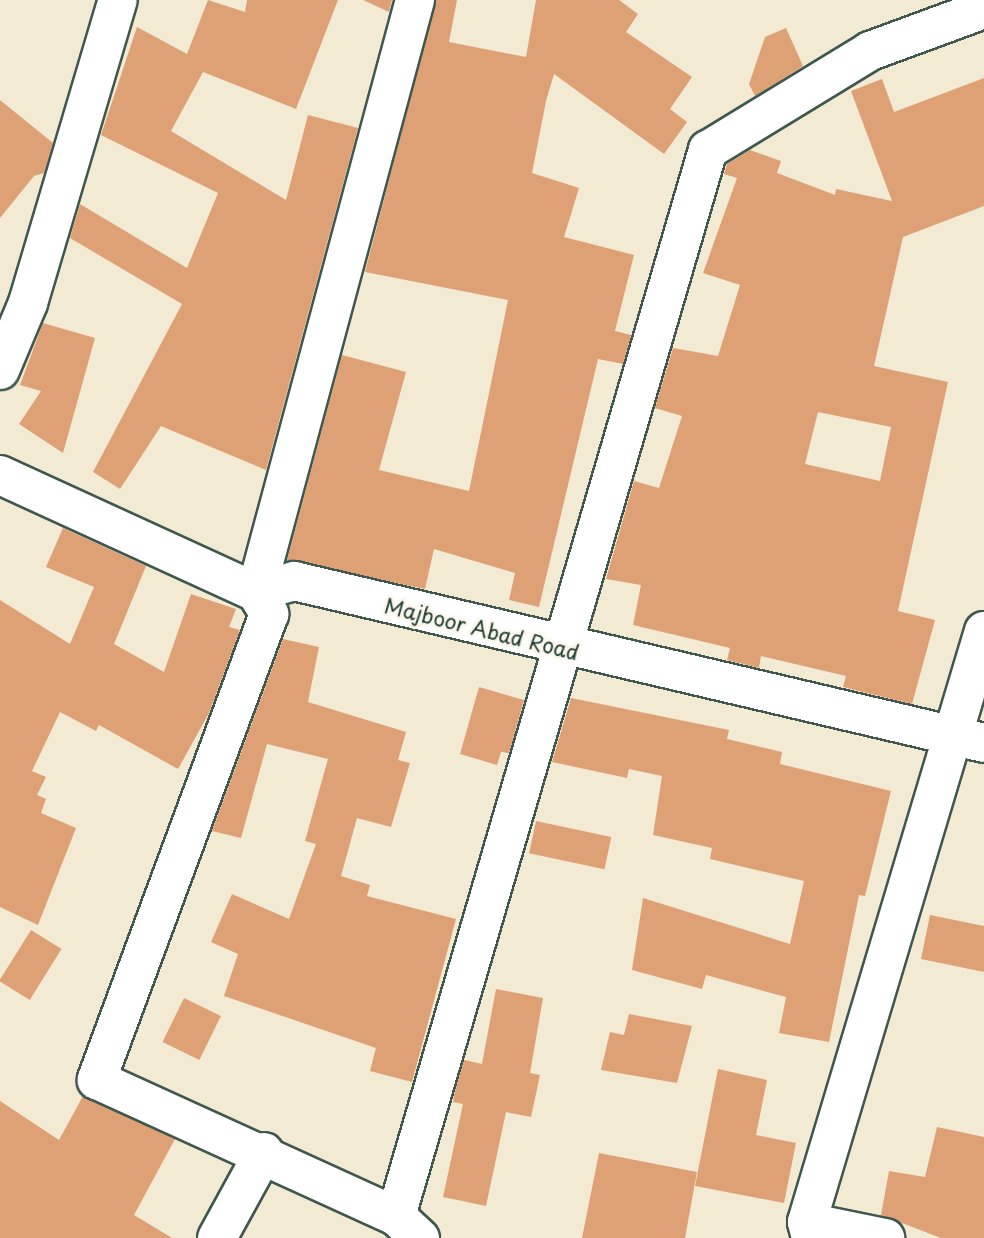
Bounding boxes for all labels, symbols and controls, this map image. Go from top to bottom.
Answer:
street label: Majboor Abad Road [381,591,583,665]

